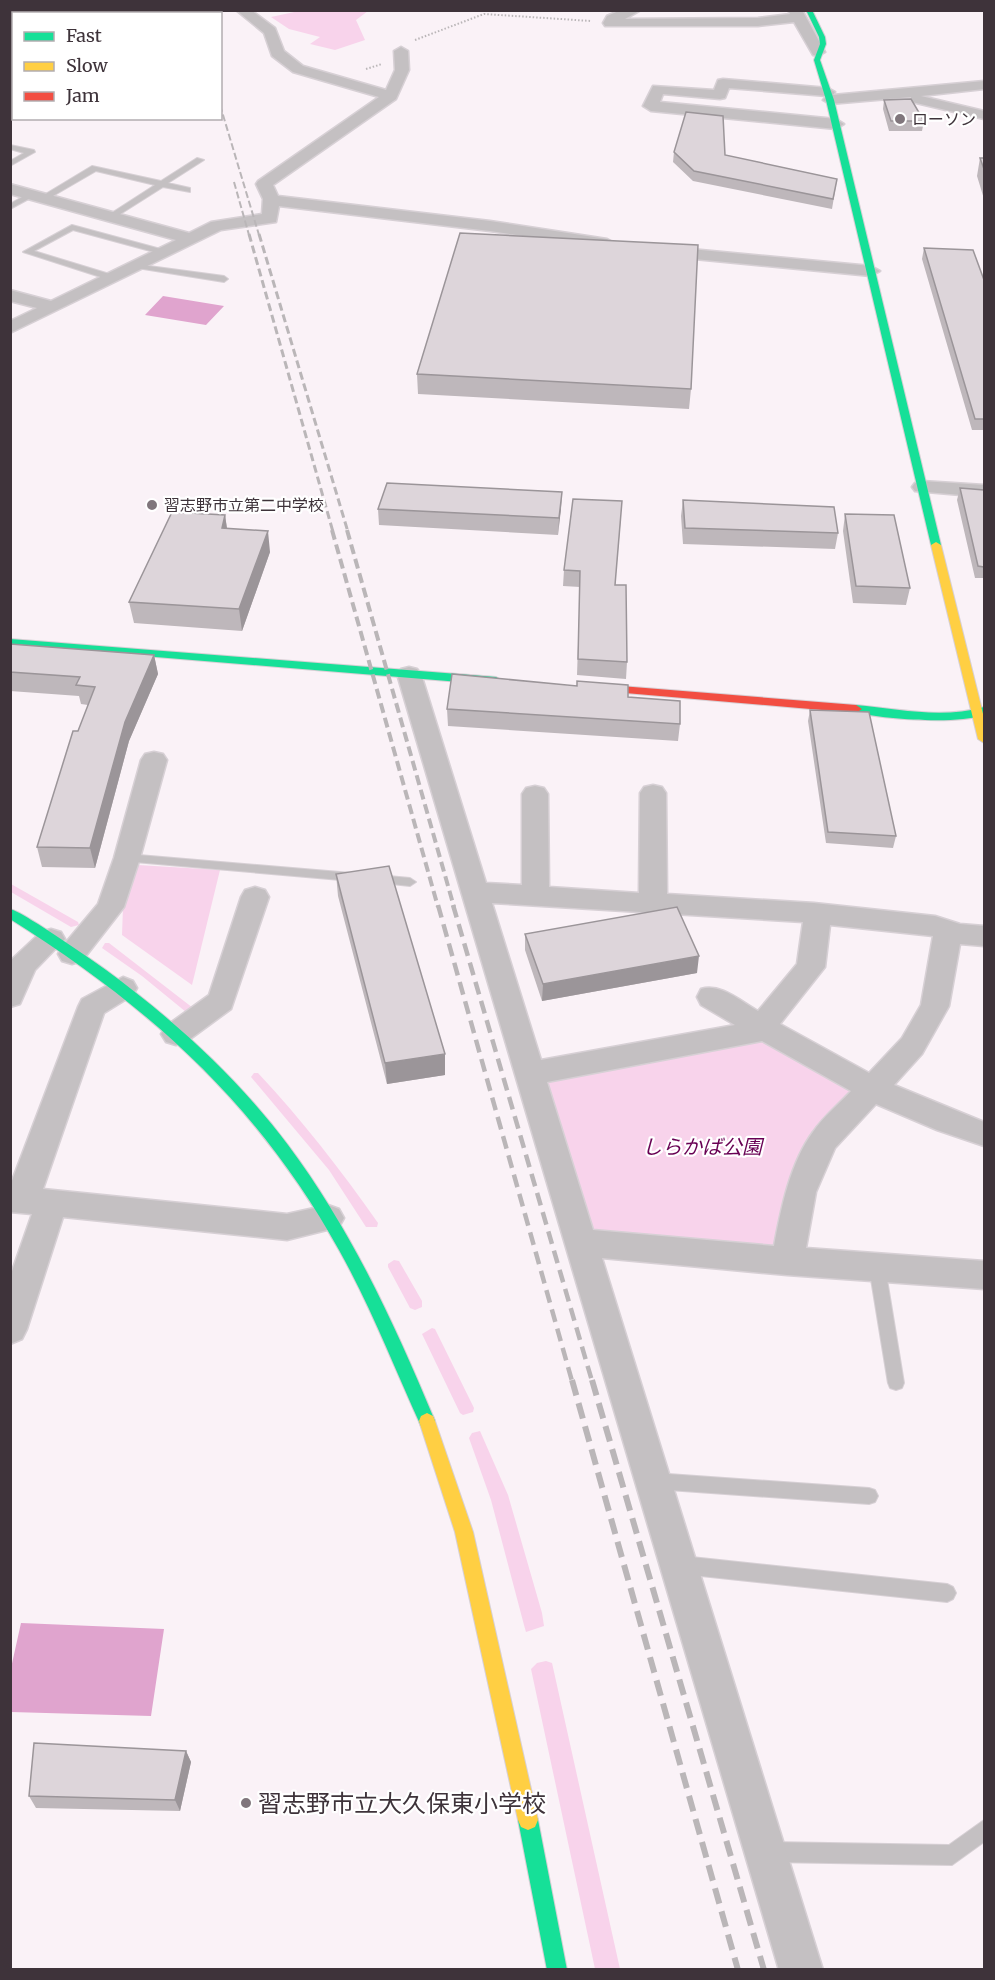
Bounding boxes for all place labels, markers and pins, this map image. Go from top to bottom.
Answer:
place label: ローソン [912,109,976,129]
marker: ローソン [893,112,907,126]
place label: 習志野市立第二中学校 [164,495,324,515]
marker: 習志野市立第二中学校 [145,498,159,512]
place label: 習志野市立大久保東小学校 [258,1788,546,1819]
marker: 習志野市立大久保東小学校 [239,1796,253,1810]

